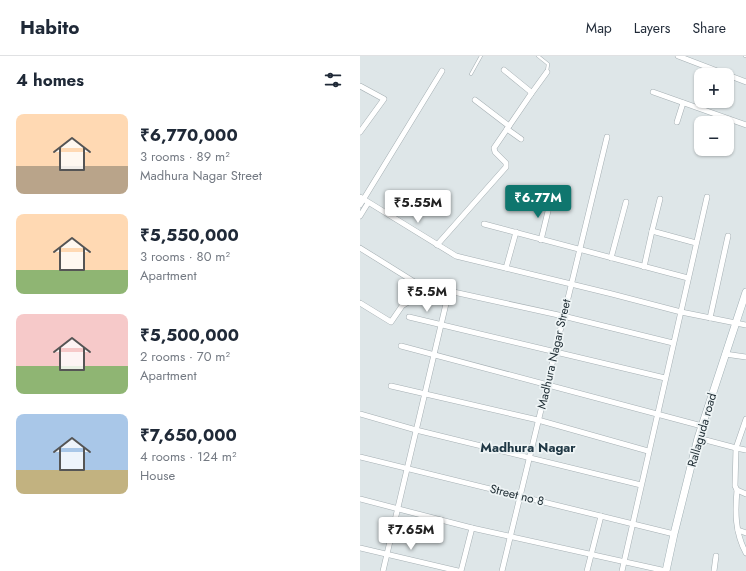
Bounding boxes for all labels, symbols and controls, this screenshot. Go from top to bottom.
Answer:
text: Habito [20,14,79,41]
text: Map [586,18,612,38]
text: Layers [634,18,670,38]
text: Share [692,18,726,38]
text: 4 homes [16,68,84,92]
map controls [694,68,734,156]
button: + [694,68,734,108]
icon: filters [322,69,344,91]
button: − [694,116,734,156]
text: ₹6,770,000 [140,123,238,147]
icon: home [48,130,96,178]
text: 3 rooms · 89 m² [140,147,230,166]
text: Madhura Nagar Street [140,166,262,185]
pin: ₹6.77M [505,185,571,219]
text: ₹6.77M [514,188,562,207]
pin: ₹5.55M [385,190,451,224]
text: ₹5.55M [394,193,442,212]
text: ₹5,550,000 [140,223,239,247]
icon: home [48,230,96,278]
text: 3 rooms · 80 m² [140,247,230,266]
text: Apartment [140,266,197,285]
pin: ₹5.5M [399,279,455,313]
text: ₹5.5M [407,282,447,301]
street label: Madhura Nagar Street [533,297,575,411]
text: ₹5,500,000 [140,323,239,347]
icon: home [48,330,96,378]
text: 2 rooms · 70 m² [140,347,230,366]
text: Apartment [140,366,197,385]
street label: Rallaguda road [683,391,721,469]
text: ₹7,650,000 [140,423,237,447]
icon: home [48,430,96,478]
district label: Madhura Nagar [480,438,576,457]
text: 4 rooms · 124 m² [140,447,236,466]
text: House [140,466,175,485]
street label: Street no 8 [488,480,546,510]
pin: ₹7.65M [378,517,444,551]
text: ₹7.65M [388,520,434,539]

